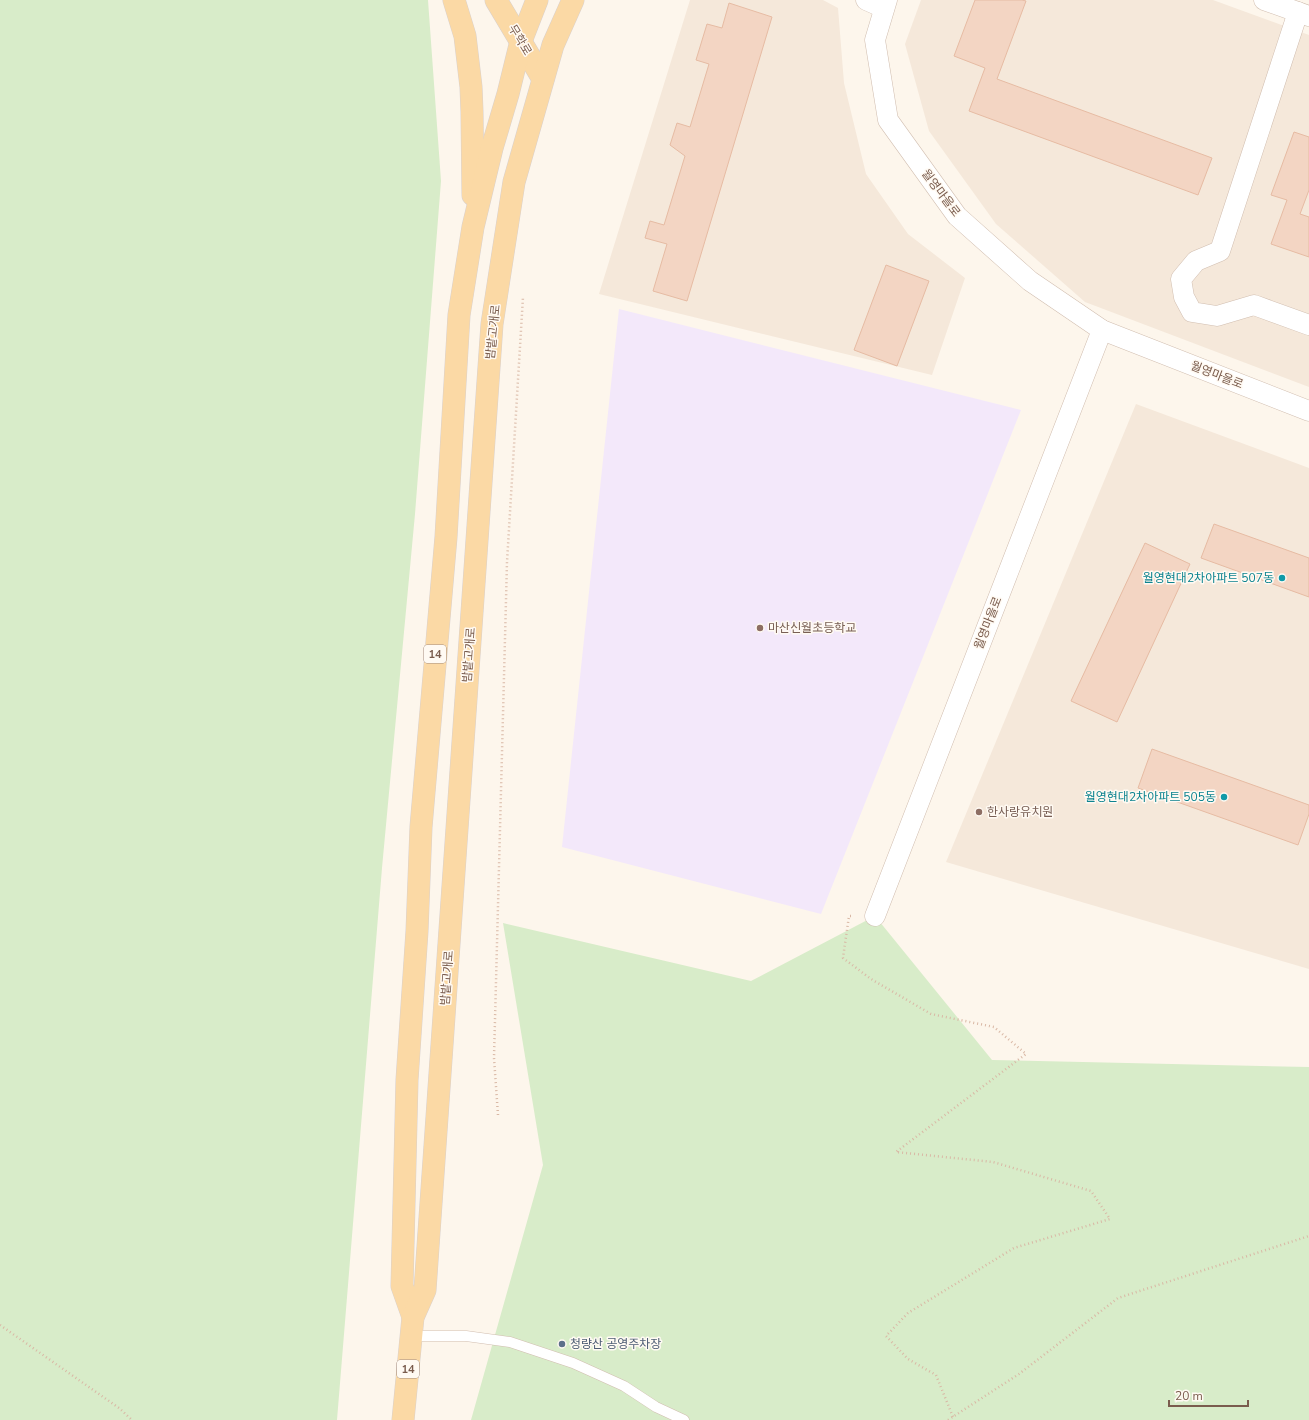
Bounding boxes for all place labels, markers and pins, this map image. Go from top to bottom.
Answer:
place label: 월영현대2차아파트 507동 [1143,570,1274,586]
marker: 월영현대2차아파트 507동 [1277,573,1287,583]
place label: 마산신월초등학교 [768,620,856,636]
marker: 마산신월초등학교 [755,623,765,633]
place label: 월영현대2차아파트 505동 [1085,789,1216,805]
marker: 월영현대2차아파트 505동 [1219,792,1229,802]
place label: 한사랑유치원 [987,804,1053,820]
marker: 한사랑유치원 [974,807,984,817]
place label: 청량산 공영주차장 [570,1336,661,1352]
marker: 청량산 공영주차장 [557,1339,567,1349]

